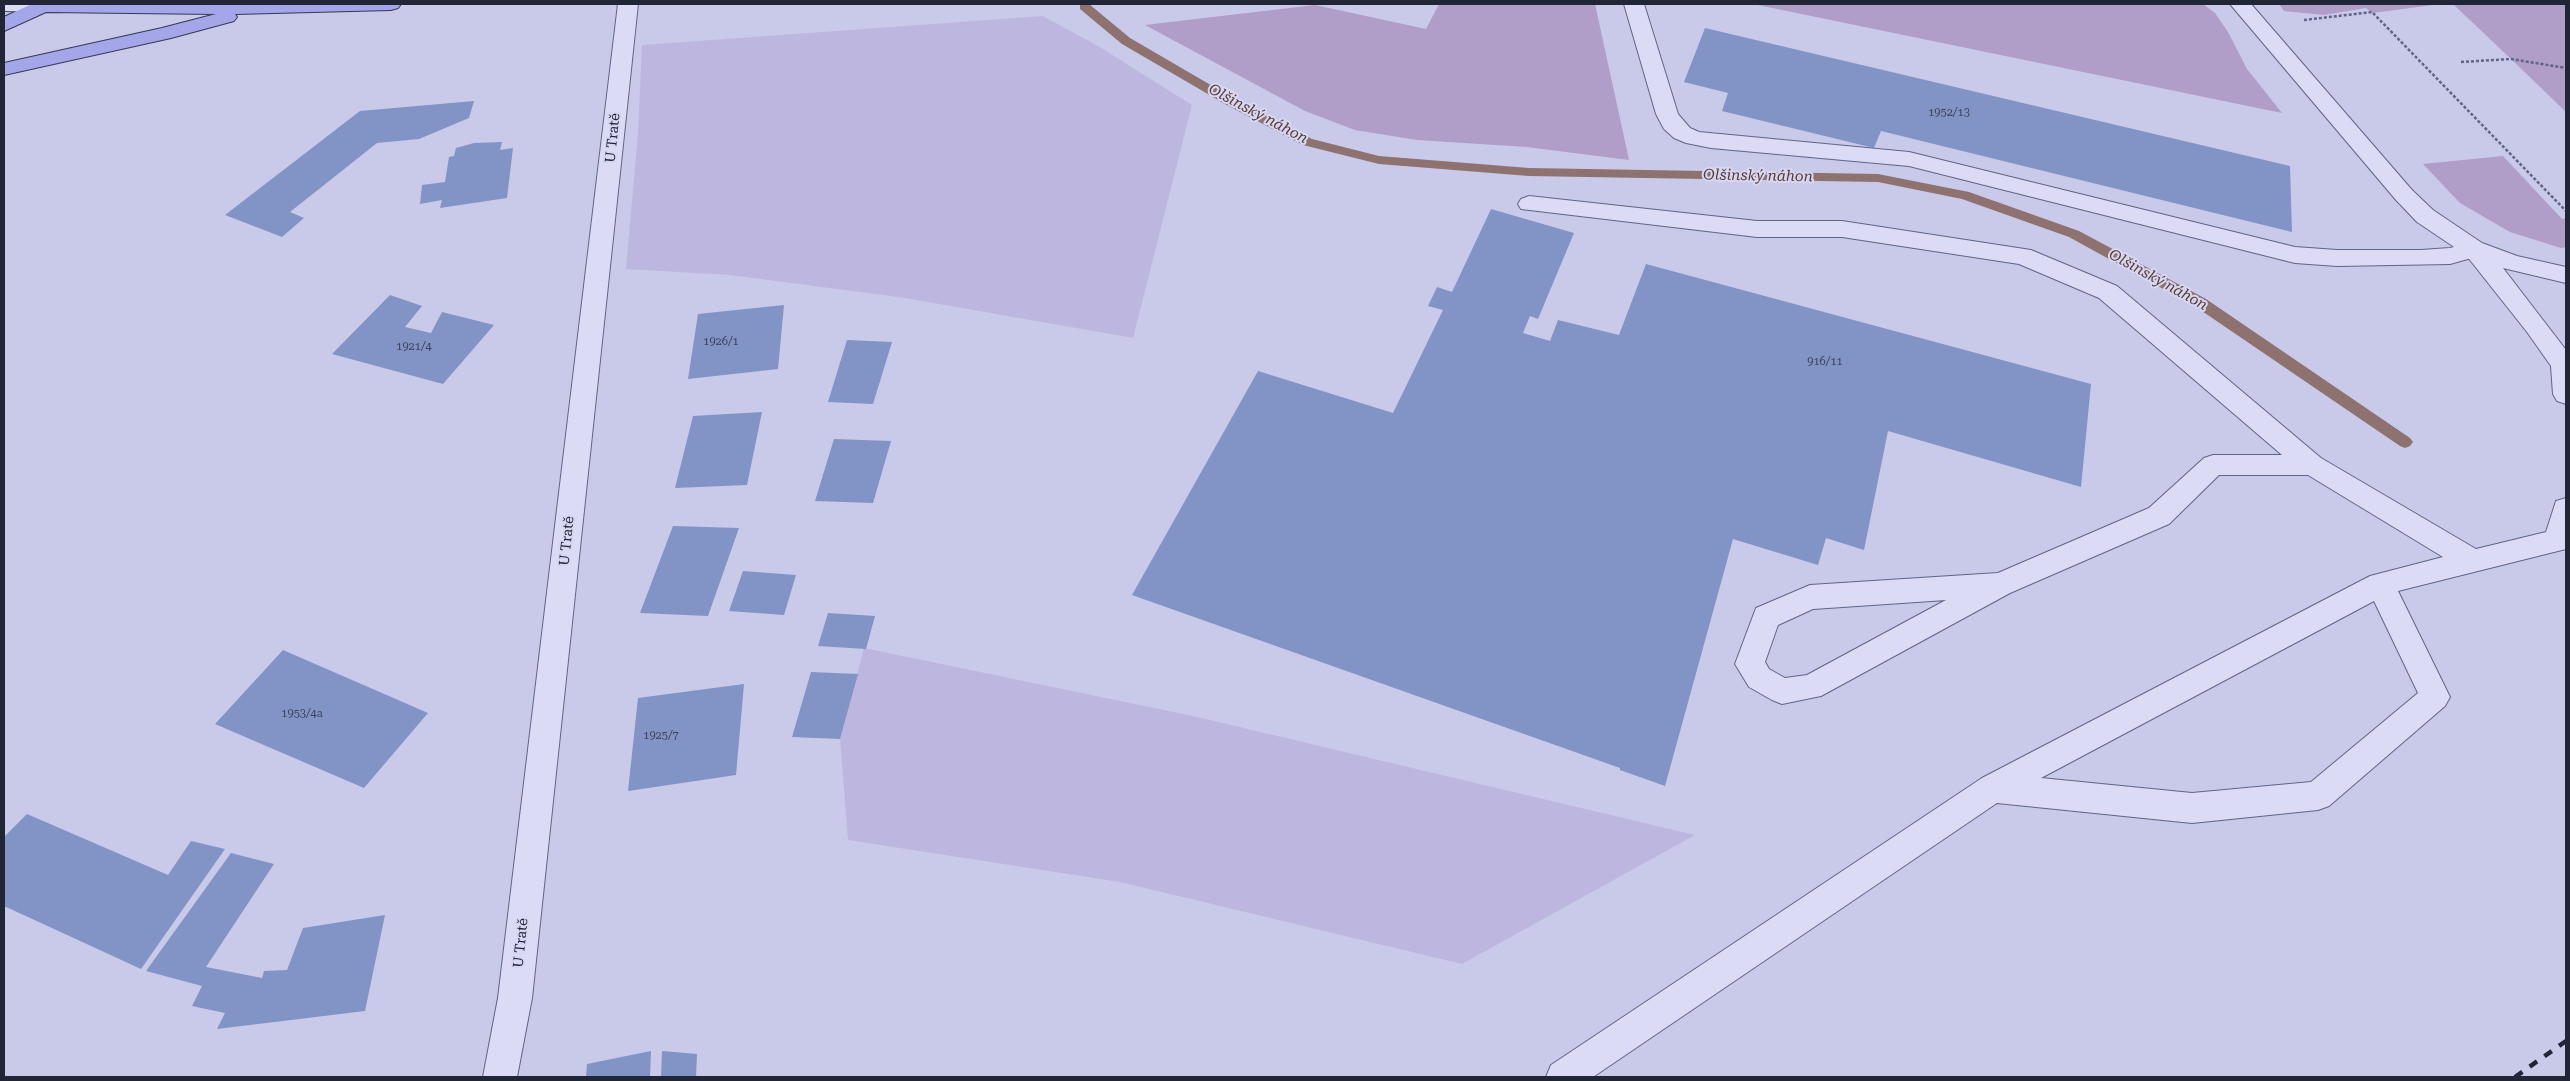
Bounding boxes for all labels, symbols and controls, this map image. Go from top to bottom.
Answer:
water label: Olšinský náhon [1205,80,1311,148]
house number: 1952/13 [1928,106,1970,120]
street label: U Tratě [602,112,624,164]
water label: Olšinský náhon [1703,166,1813,186]
water label: Olšinský náhon [2106,246,2210,314]
house number: 1926/1 [703,335,739,349]
house number: 1921/4 [396,340,432,354]
house number: 916/11 [1807,355,1843,369]
street label: U Tratě [556,515,578,567]
house number: 1953/4a [281,707,323,721]
house number: 1925/7 [643,729,679,743]
street label: U Tratě [510,917,532,969]

